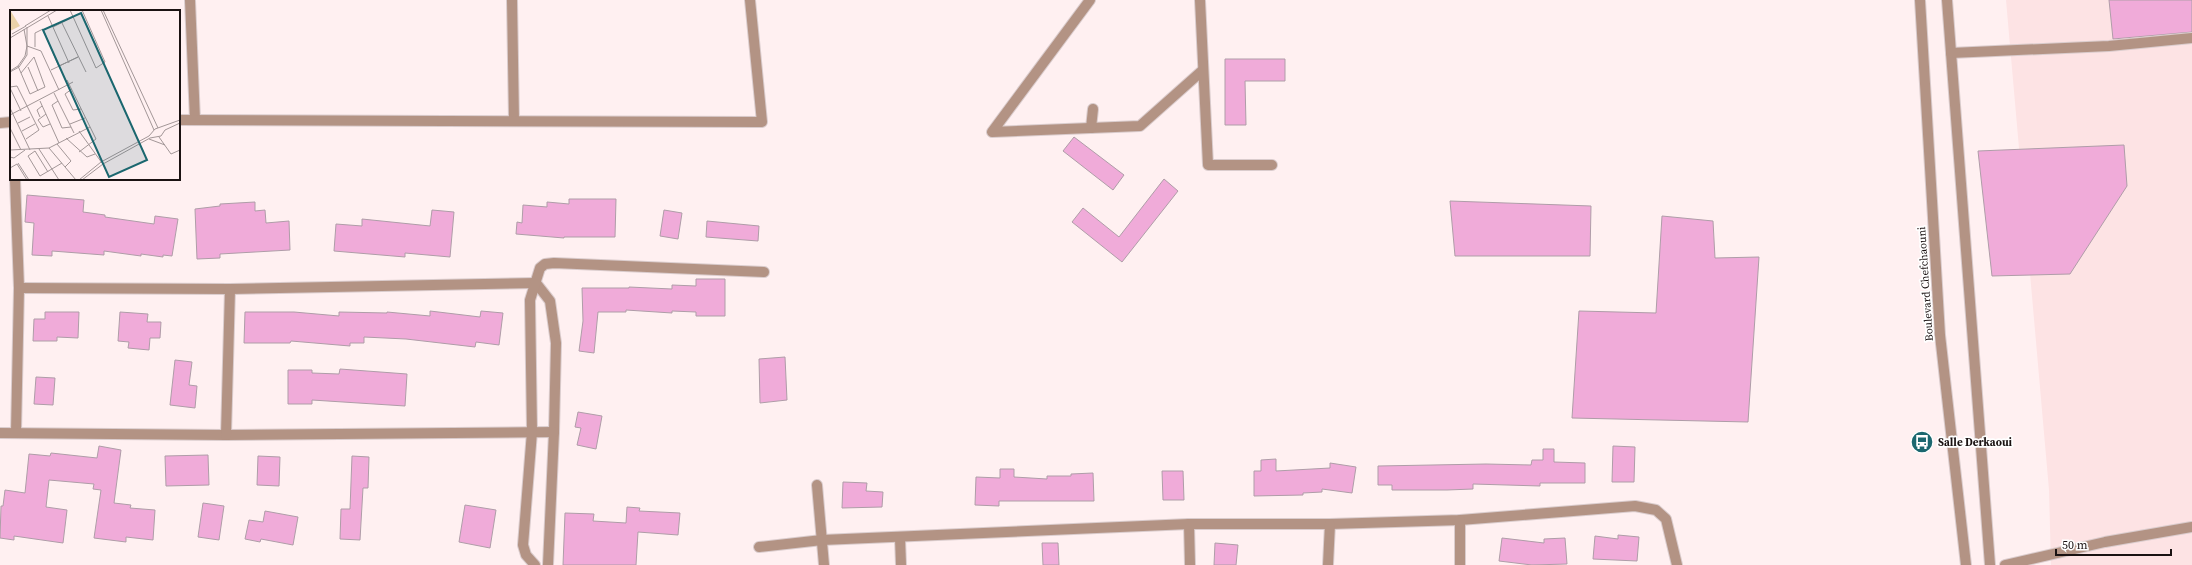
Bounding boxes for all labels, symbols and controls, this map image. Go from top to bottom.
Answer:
inset map [10,10,180,180]
street label: Boulevard Chefchaouni [1914,226,1937,342]
bus stop icon: Salle Derkaoui [1909,429,1935,455]
place label: Salle Derkaoui [1938,435,2013,450]
scale bar [2056,531,2171,557]
text: 50 m [2062,537,2088,553]

